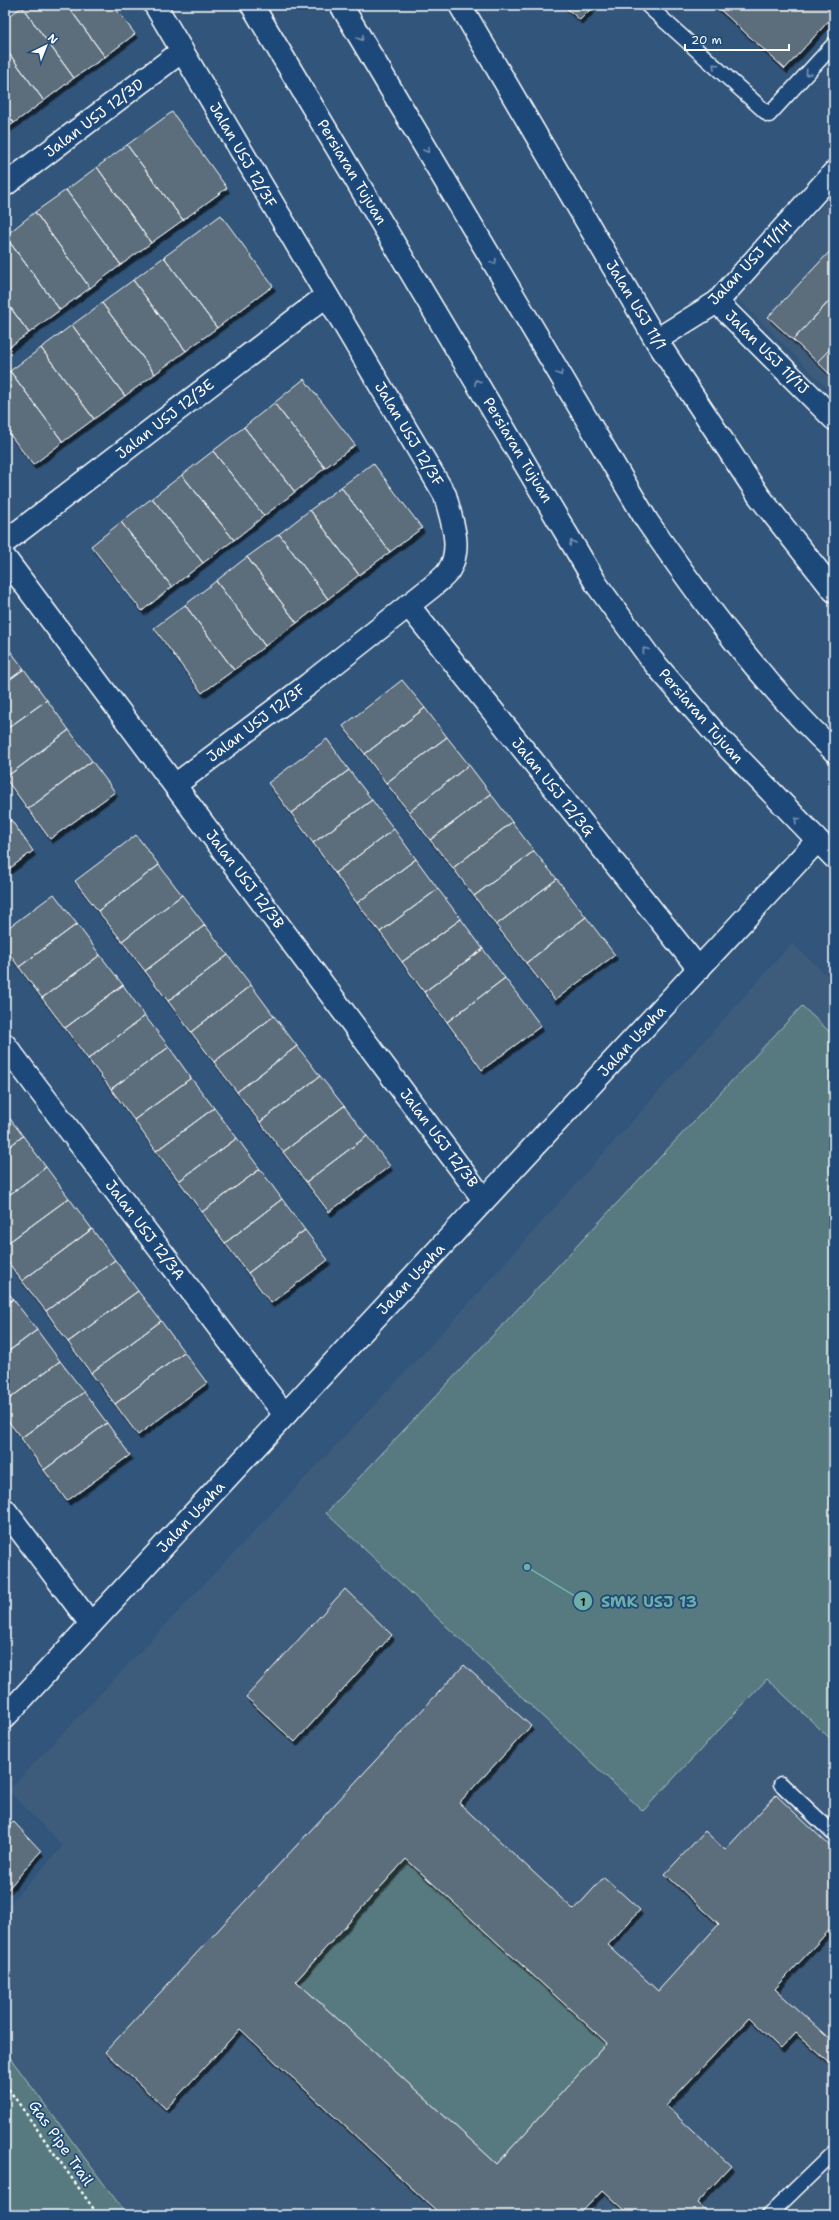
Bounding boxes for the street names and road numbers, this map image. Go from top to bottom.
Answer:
street label: Jalan USJ 12/3D [40,74,148,162]
street label: Jalan USJ 12/3F [205,99,281,211]
street label: Persiaran Tujuan [313,115,391,229]
street label: Jalan USJ 11/1H [704,214,796,310]
street label: Jalan USJ 11/1 [601,256,671,354]
street label: Jalan USJ 11/1J [721,306,813,398]
street label: Jalan USJ 12/3E [112,374,218,464]
street label: Jalan USJ 12/3F [370,378,448,490]
street label: Persiaran Tujuan [479,393,557,507]
street label: Persiaran Tujuan [654,664,748,768]
street label: Jalan USJ 12/3F [203,679,309,767]
street label: Jalan USJ 12/3G [507,734,599,840]
street label: Jalan USJ 12/3B [201,826,289,933]
street label: Jalan Usaha [594,1000,671,1081]
street label: Jalan USJ 12/3B [395,1085,483,1192]
street label: Jalan USJ 12/3A [101,1176,189,1284]
street label: Jalan Usaha [373,1238,450,1319]
street label: Jalan Usaha [153,1476,230,1557]
street label: Gas Pipe Trail [24,2096,98,2190]

